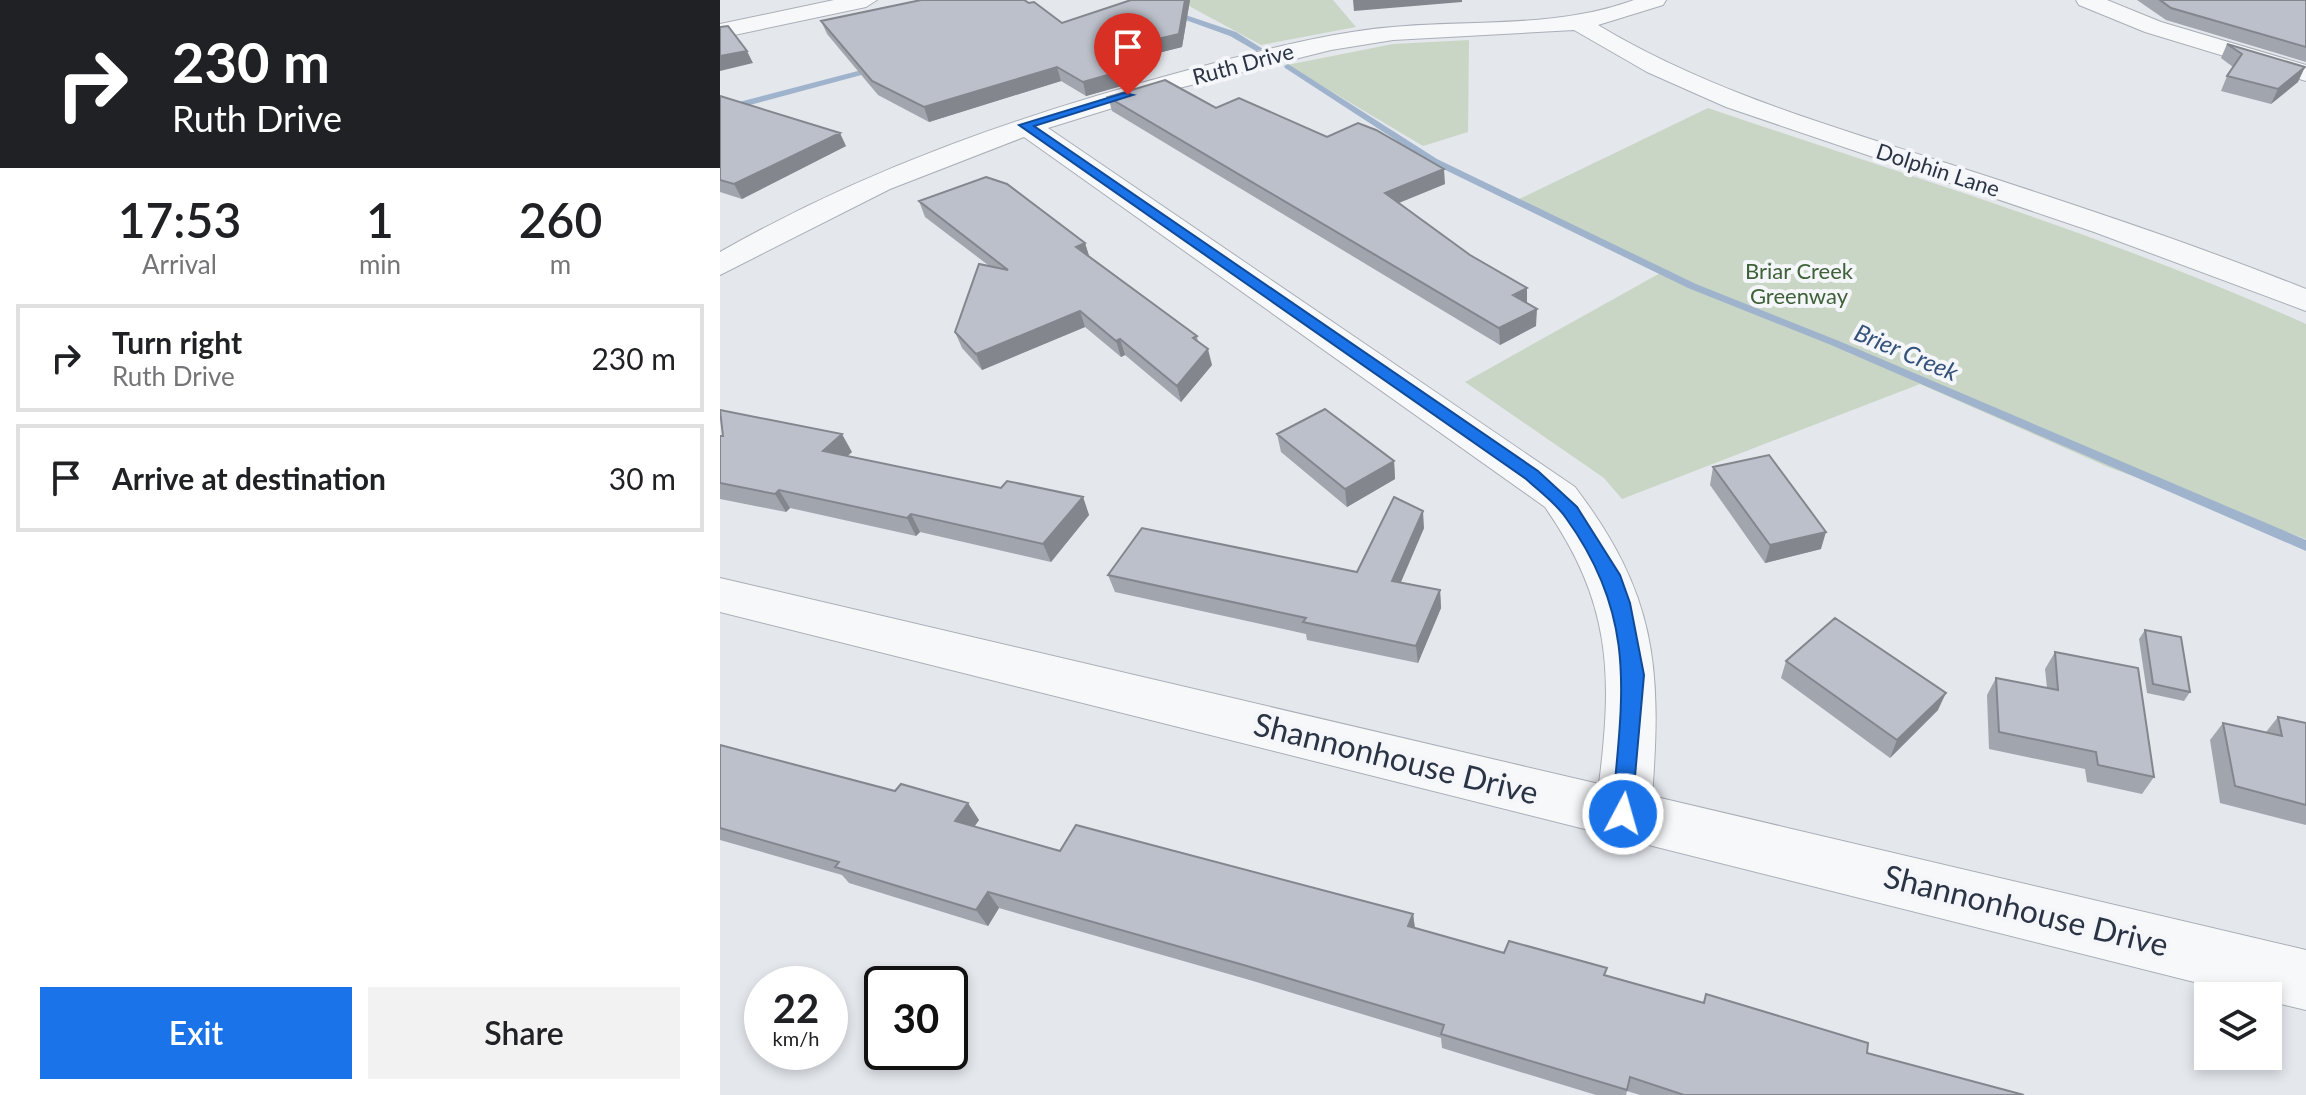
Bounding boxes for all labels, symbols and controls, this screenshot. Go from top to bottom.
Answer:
pin [1094,13,1162,95]
icon: arrive [1106,25,1150,69]
text: 230 m [172,28,330,95]
icon: right [40,32,144,136]
street label: Ruth Drive [1189,37,1297,90]
text: Ruth Drive [172,96,342,140]
street label: Dolphin Lane [1873,137,2003,202]
text: 17:53 [118,191,241,248]
text: 1 [366,191,394,248]
text: 260 [519,191,602,248]
text: Arrival [142,248,217,280]
text: min [359,248,401,280]
text: m [550,248,571,280]
park label: Briar Creek Greenway [1745,257,1854,309]
water label: Brier Creek [1850,317,1963,387]
text: Turn right [112,324,242,360]
icon: right [44,336,88,380]
text: 230 m [591,340,676,376]
text: Ruth Drive [112,360,235,392]
icon: arrive [44,456,88,500]
text: Arrive at destination [112,460,386,496]
text: 30 m [609,460,676,496]
street label: Shannonhouse Drive [1250,703,1543,812]
position arrow [1581,772,1665,856]
street label: Shannonhouse Drive [1880,855,2173,964]
speed limit sign: 30 [864,966,968,1070]
map controls [2194,982,2282,1070]
button: layers [2194,982,2282,1070]
text: 22 [773,984,819,1032]
button: Exit [40,987,352,1079]
button: Share [368,987,680,1079]
text: km/h [773,1026,819,1050]

